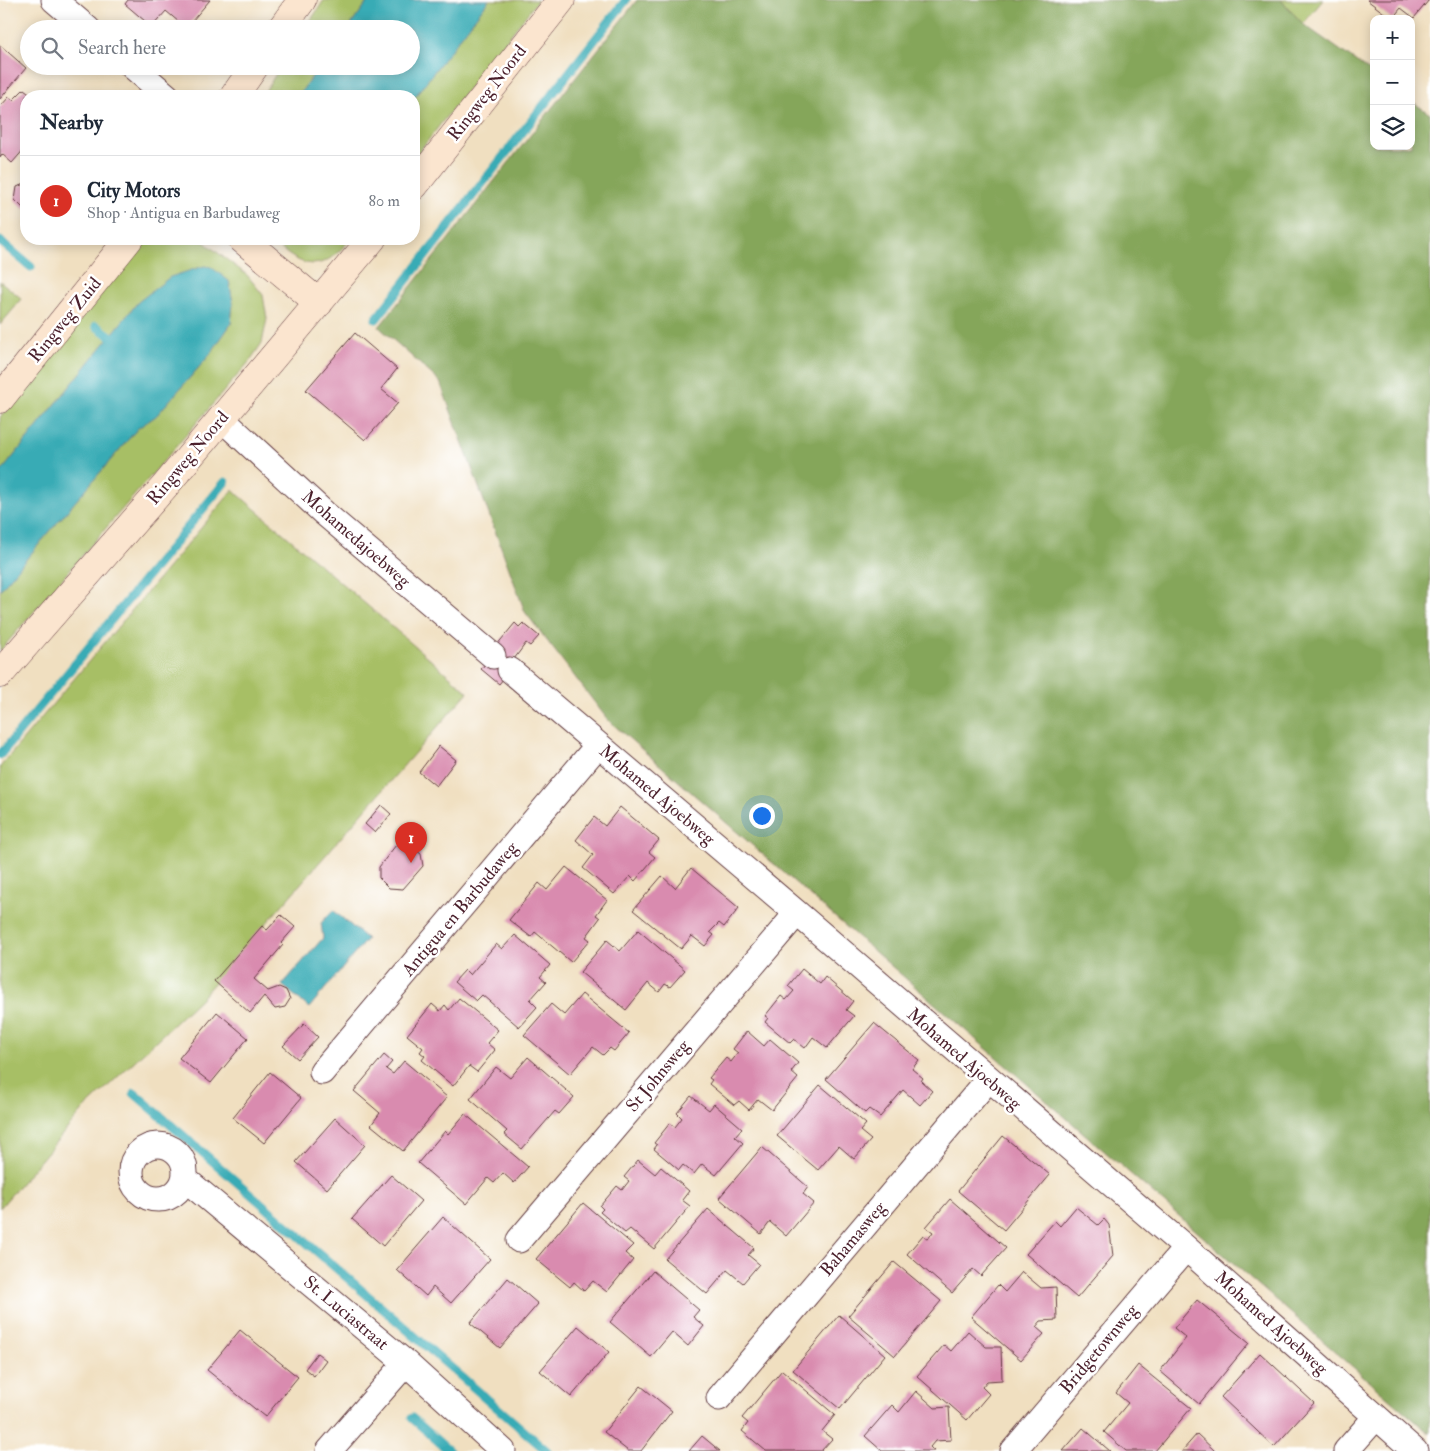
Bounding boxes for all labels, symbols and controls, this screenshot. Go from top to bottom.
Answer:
map controls [1370,15,1415,150]
button: + [1370,15,1415,60]
search box [20,20,420,75]
icon: search [38,34,66,62]
text: Search here [78,36,166,60]
street label: Ringweg Noord [442,40,532,146]
button: − [1370,60,1415,105]
button: layers [1370,105,1415,150]
text: Nearby [40,109,103,136]
text: City Motors [87,179,180,203]
text: 1 [53,191,59,211]
text: 80 m [369,191,400,211]
text: Shop · Antigua en Barbudaweg [87,203,280,223]
street label: Ringweg Zuid [24,272,107,367]
street label: Ringweg Noord [142,406,234,510]
street label: Mohamedajoebweg [297,486,416,593]
street label: Mohamed Ajoebweg [594,740,721,851]
your location [749,803,775,829]
pin: 1 [395,822,427,863]
street label: Antigua en Barbudaweg [396,836,524,982]
street label: Mohamed Ajoebweg [902,1003,1027,1116]
street label: St Johnsweg [621,1034,696,1117]
street label: Bahamasweg [815,1196,892,1281]
street label: Mohamed Ajoebweg [1210,1266,1333,1381]
street label: St. Luciastraat [299,1271,393,1355]
street label: Bridgetownweg [1055,1299,1144,1399]

